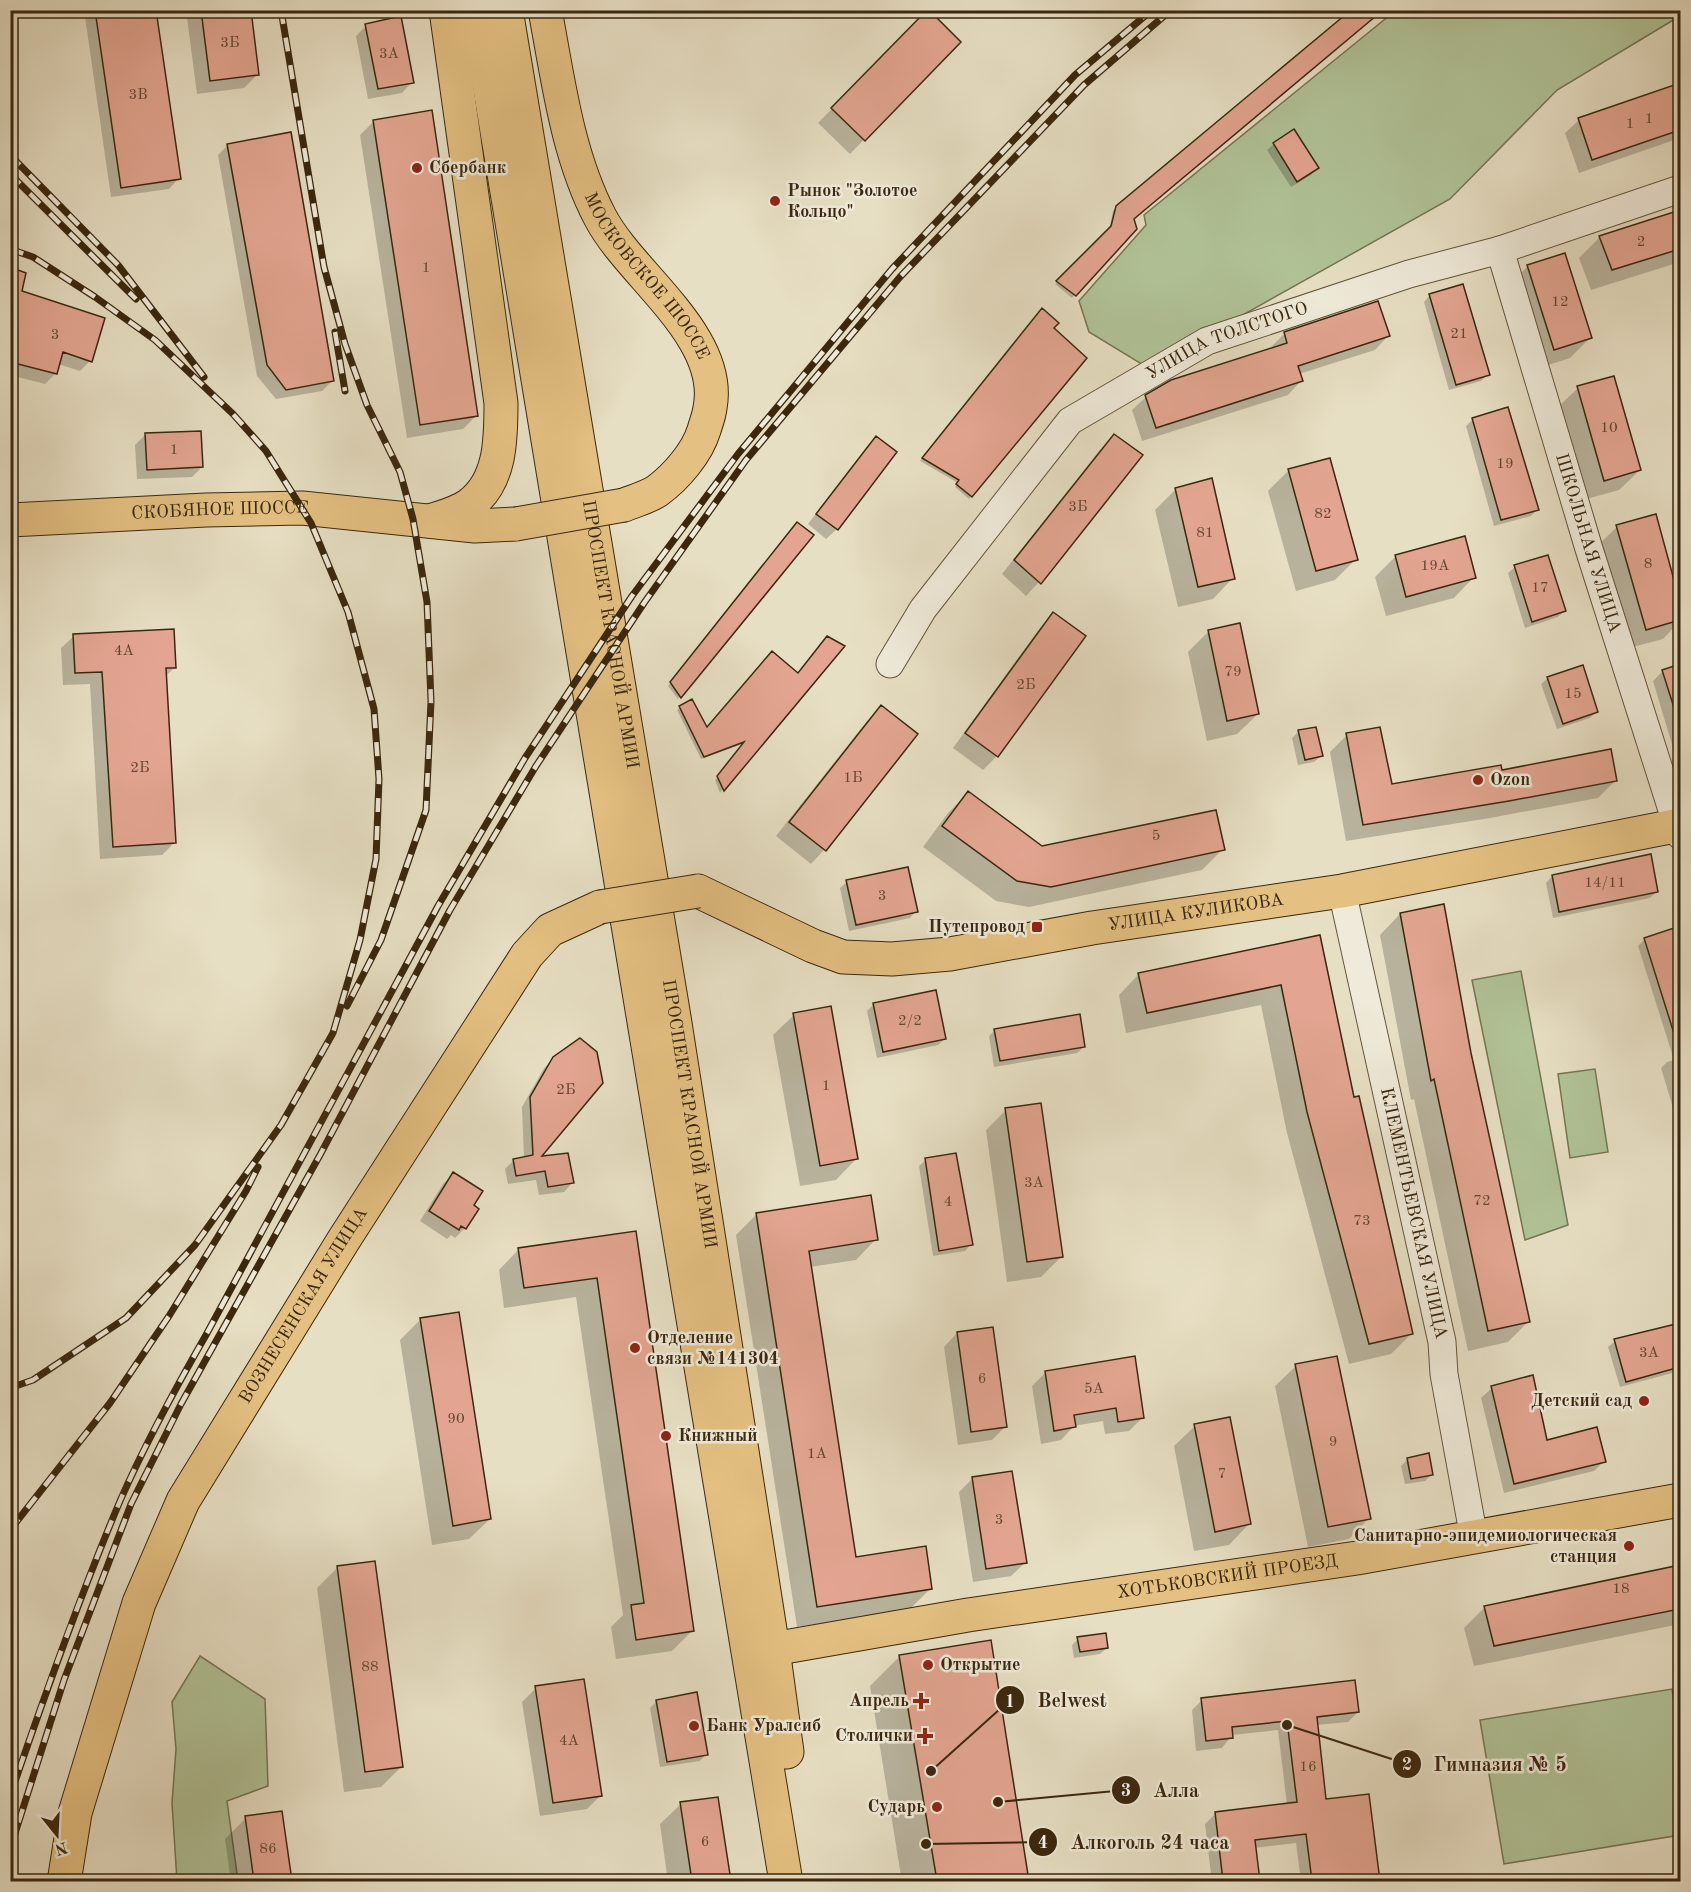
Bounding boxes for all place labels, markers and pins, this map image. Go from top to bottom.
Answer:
place label: Сбербанк [429,159,507,177]
marker: Сбербанк [410,161,424,175]
place label: Рынок "Золотое Кольцо" [787,182,918,221]
marker: Рынок "Золотое Кольцо" [768,194,782,208]
place label: Ozon [1490,771,1530,789]
marker: Ozon [1471,773,1485,787]
place label: Путепровод [928,918,1025,936]
marker: Путепровод [1030,920,1044,934]
place label: Отделение связи №141304 [647,1329,779,1368]
marker: Отделение связи №141304 [628,1341,642,1355]
place label: Детский сад [1531,1392,1632,1410]
marker: Детский сад [1637,1394,1651,1408]
place label: Книжный [678,1427,758,1445]
marker: Книжный [659,1429,673,1443]
place label: Санитарно-эпидемиологическая станция [1354,1527,1617,1566]
marker: Санитарно-эпидемиологическая станция [1622,1539,1636,1553]
place label: Открытие [940,1656,1021,1674]
marker: Открытие [921,1658,935,1672]
callout: Belwest [995,1681,1119,1719]
place label: Апрель [849,1692,909,1710]
marker: Апрель [914,1694,928,1708]
place label: Банк Уралсиб [706,1717,821,1735]
marker: Банк Уралсиб [687,1719,701,1733]
place label: Столички [835,1727,913,1745]
marker: Столички [918,1729,932,1743]
callout: Гимназия № 5 [1392,1745,1579,1783]
callout: Алла [1111,1771,1211,1809]
place label: Сударь [867,1798,925,1816]
marker: Сударь [930,1800,944,1814]
callout: Алкоголь 24 часа [1028,1823,1241,1861]

